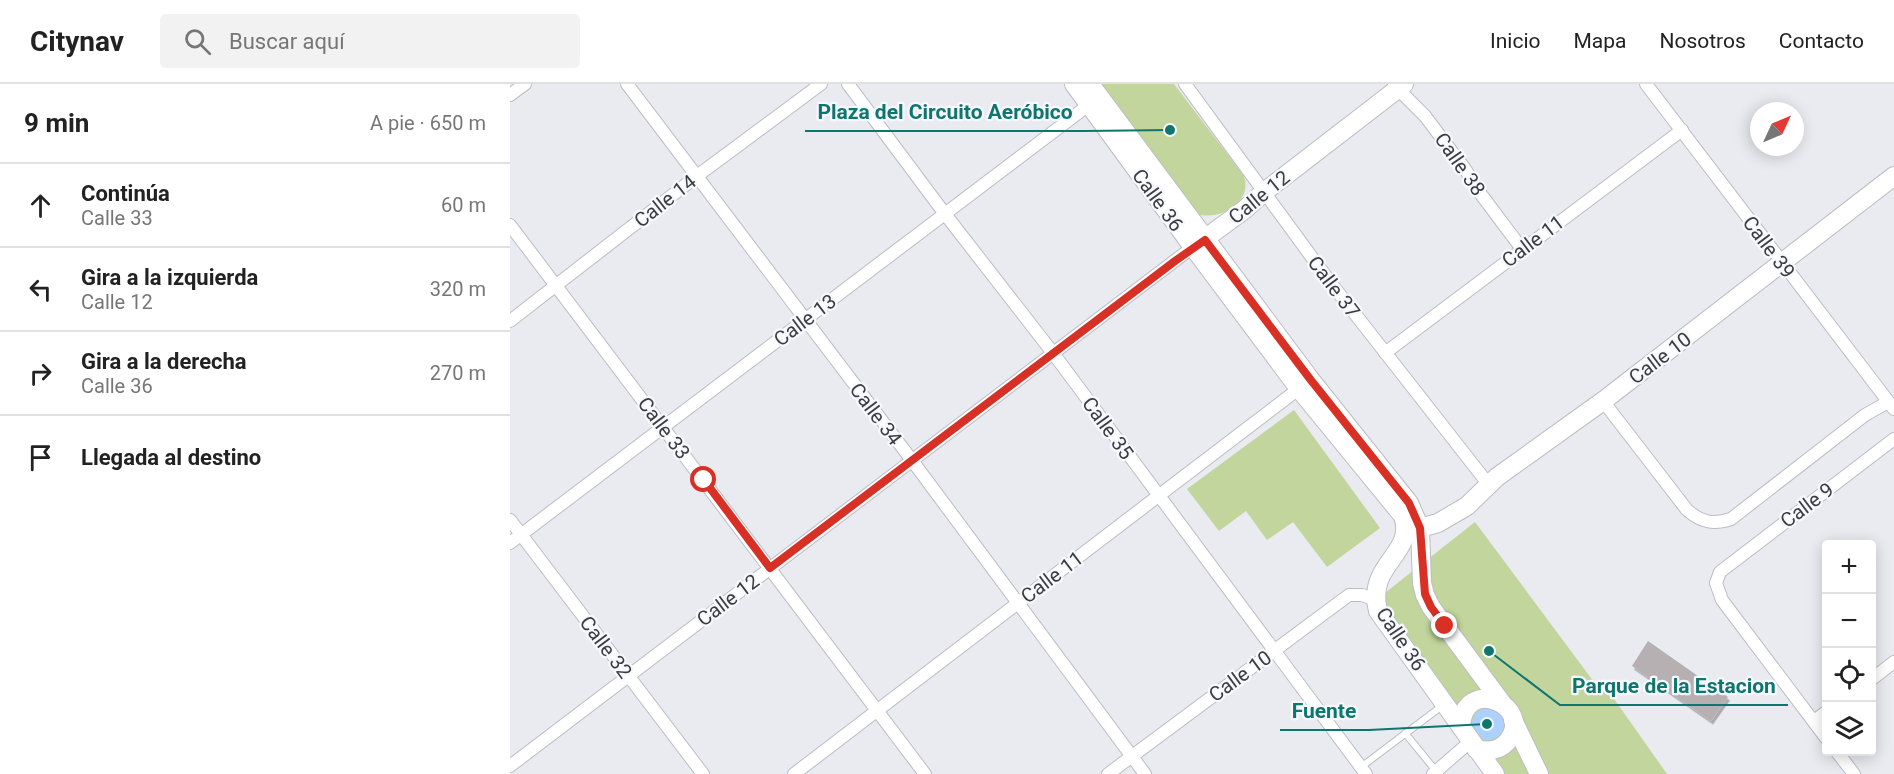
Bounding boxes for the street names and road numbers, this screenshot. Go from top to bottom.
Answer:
street label: Calle 38 [1430,128,1490,200]
street label: Calle 36 [1127,164,1189,236]
street label: Calle 12 [1224,165,1294,229]
street label: Calle 14 [629,169,701,233]
street label: Calle 11 [1497,210,1569,272]
street label: Calle 39 [1738,211,1800,283]
street label: Calle 37 [1303,251,1365,323]
street label: Calle 13 [769,289,841,351]
street label: Calle 10 [1624,327,1696,389]
street label: Calle 34 [845,378,907,450]
street label: Calle 33 [633,392,695,464]
street label: Calle 35 [1077,392,1139,464]
street label: Calle 9 [1776,477,1838,533]
street label: Calle 11 [1016,546,1088,608]
street label: Calle 12 [692,569,764,631]
street label: Calle 36 [1371,603,1431,675]
street label: Calle 32 [575,611,637,683]
street label: Calle 10 [1204,645,1276,707]

